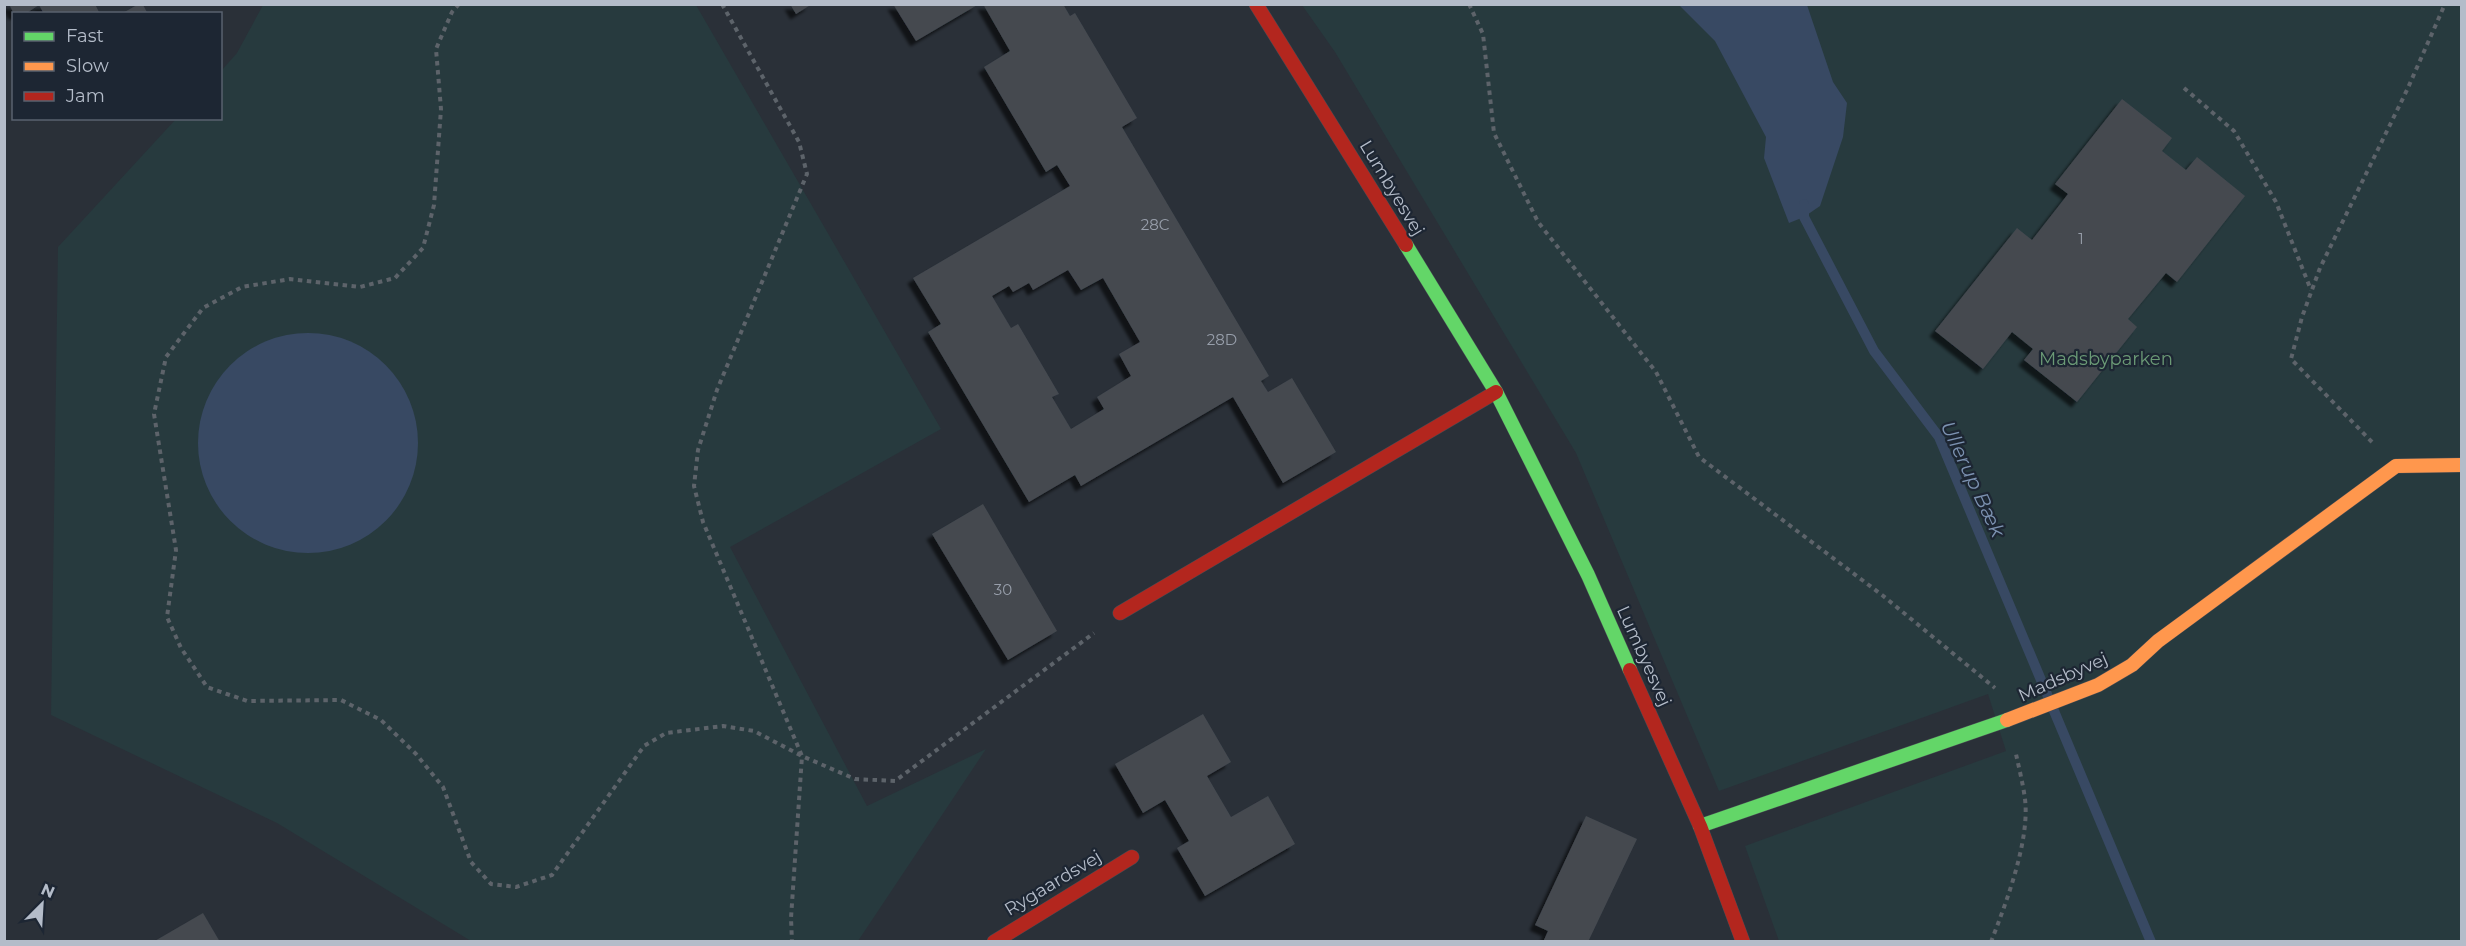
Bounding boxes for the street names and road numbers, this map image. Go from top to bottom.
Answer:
street label: Lumbyesvej [1355,136,1429,240]
street label: Lumbyesvej [1612,602,1676,710]
street label: Madsbyvej [2015,648,2111,706]
street label: Rygaardsvej [1001,845,1105,921]

